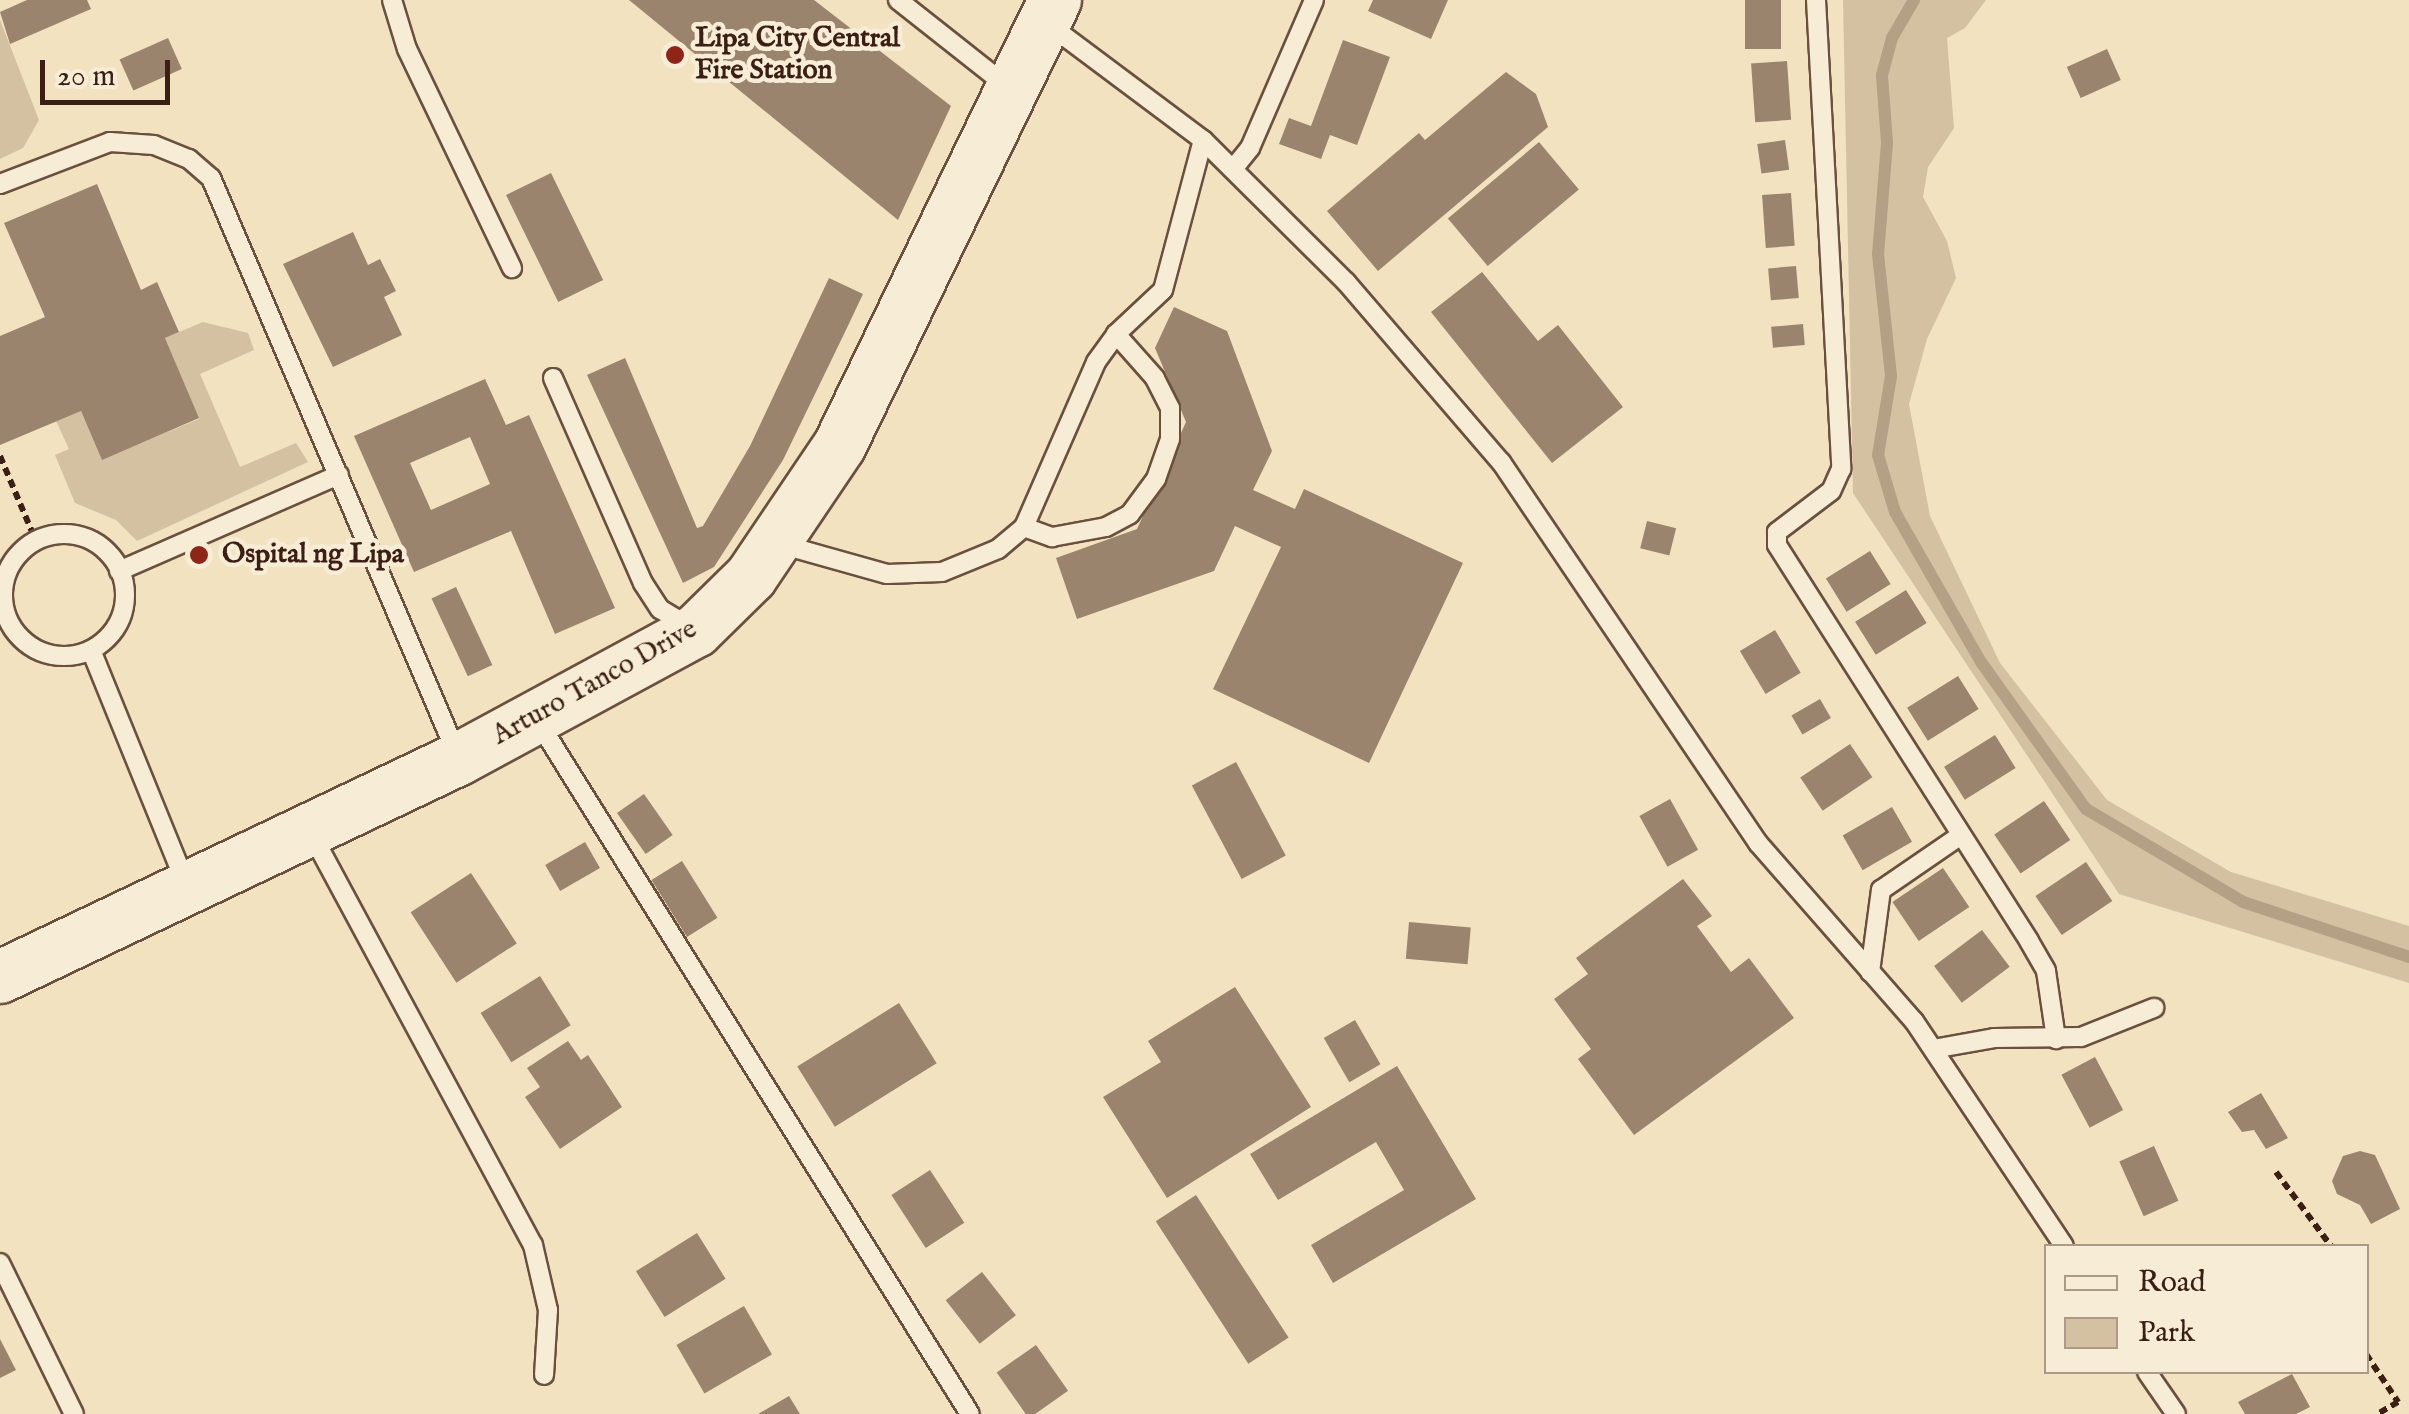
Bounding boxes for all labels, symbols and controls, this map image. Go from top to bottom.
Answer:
place label: Lipa City Central Fire Station [695,22,900,88]
scale bar [45,40,175,102]
marker: Lipa City Central Fire Station [664,44,686,66]
text: 20 m [57,58,116,96]
place label: Ospital ng Lipa [222,538,404,572]
marker: Ospital ng Lipa [186,542,212,568]
street label: Arturo Tanco Drive [487,613,703,753]
legend [2044,1244,2369,1374]
text: Road [2138,1264,2206,1302]
text: Park [2138,1314,2195,1352]

